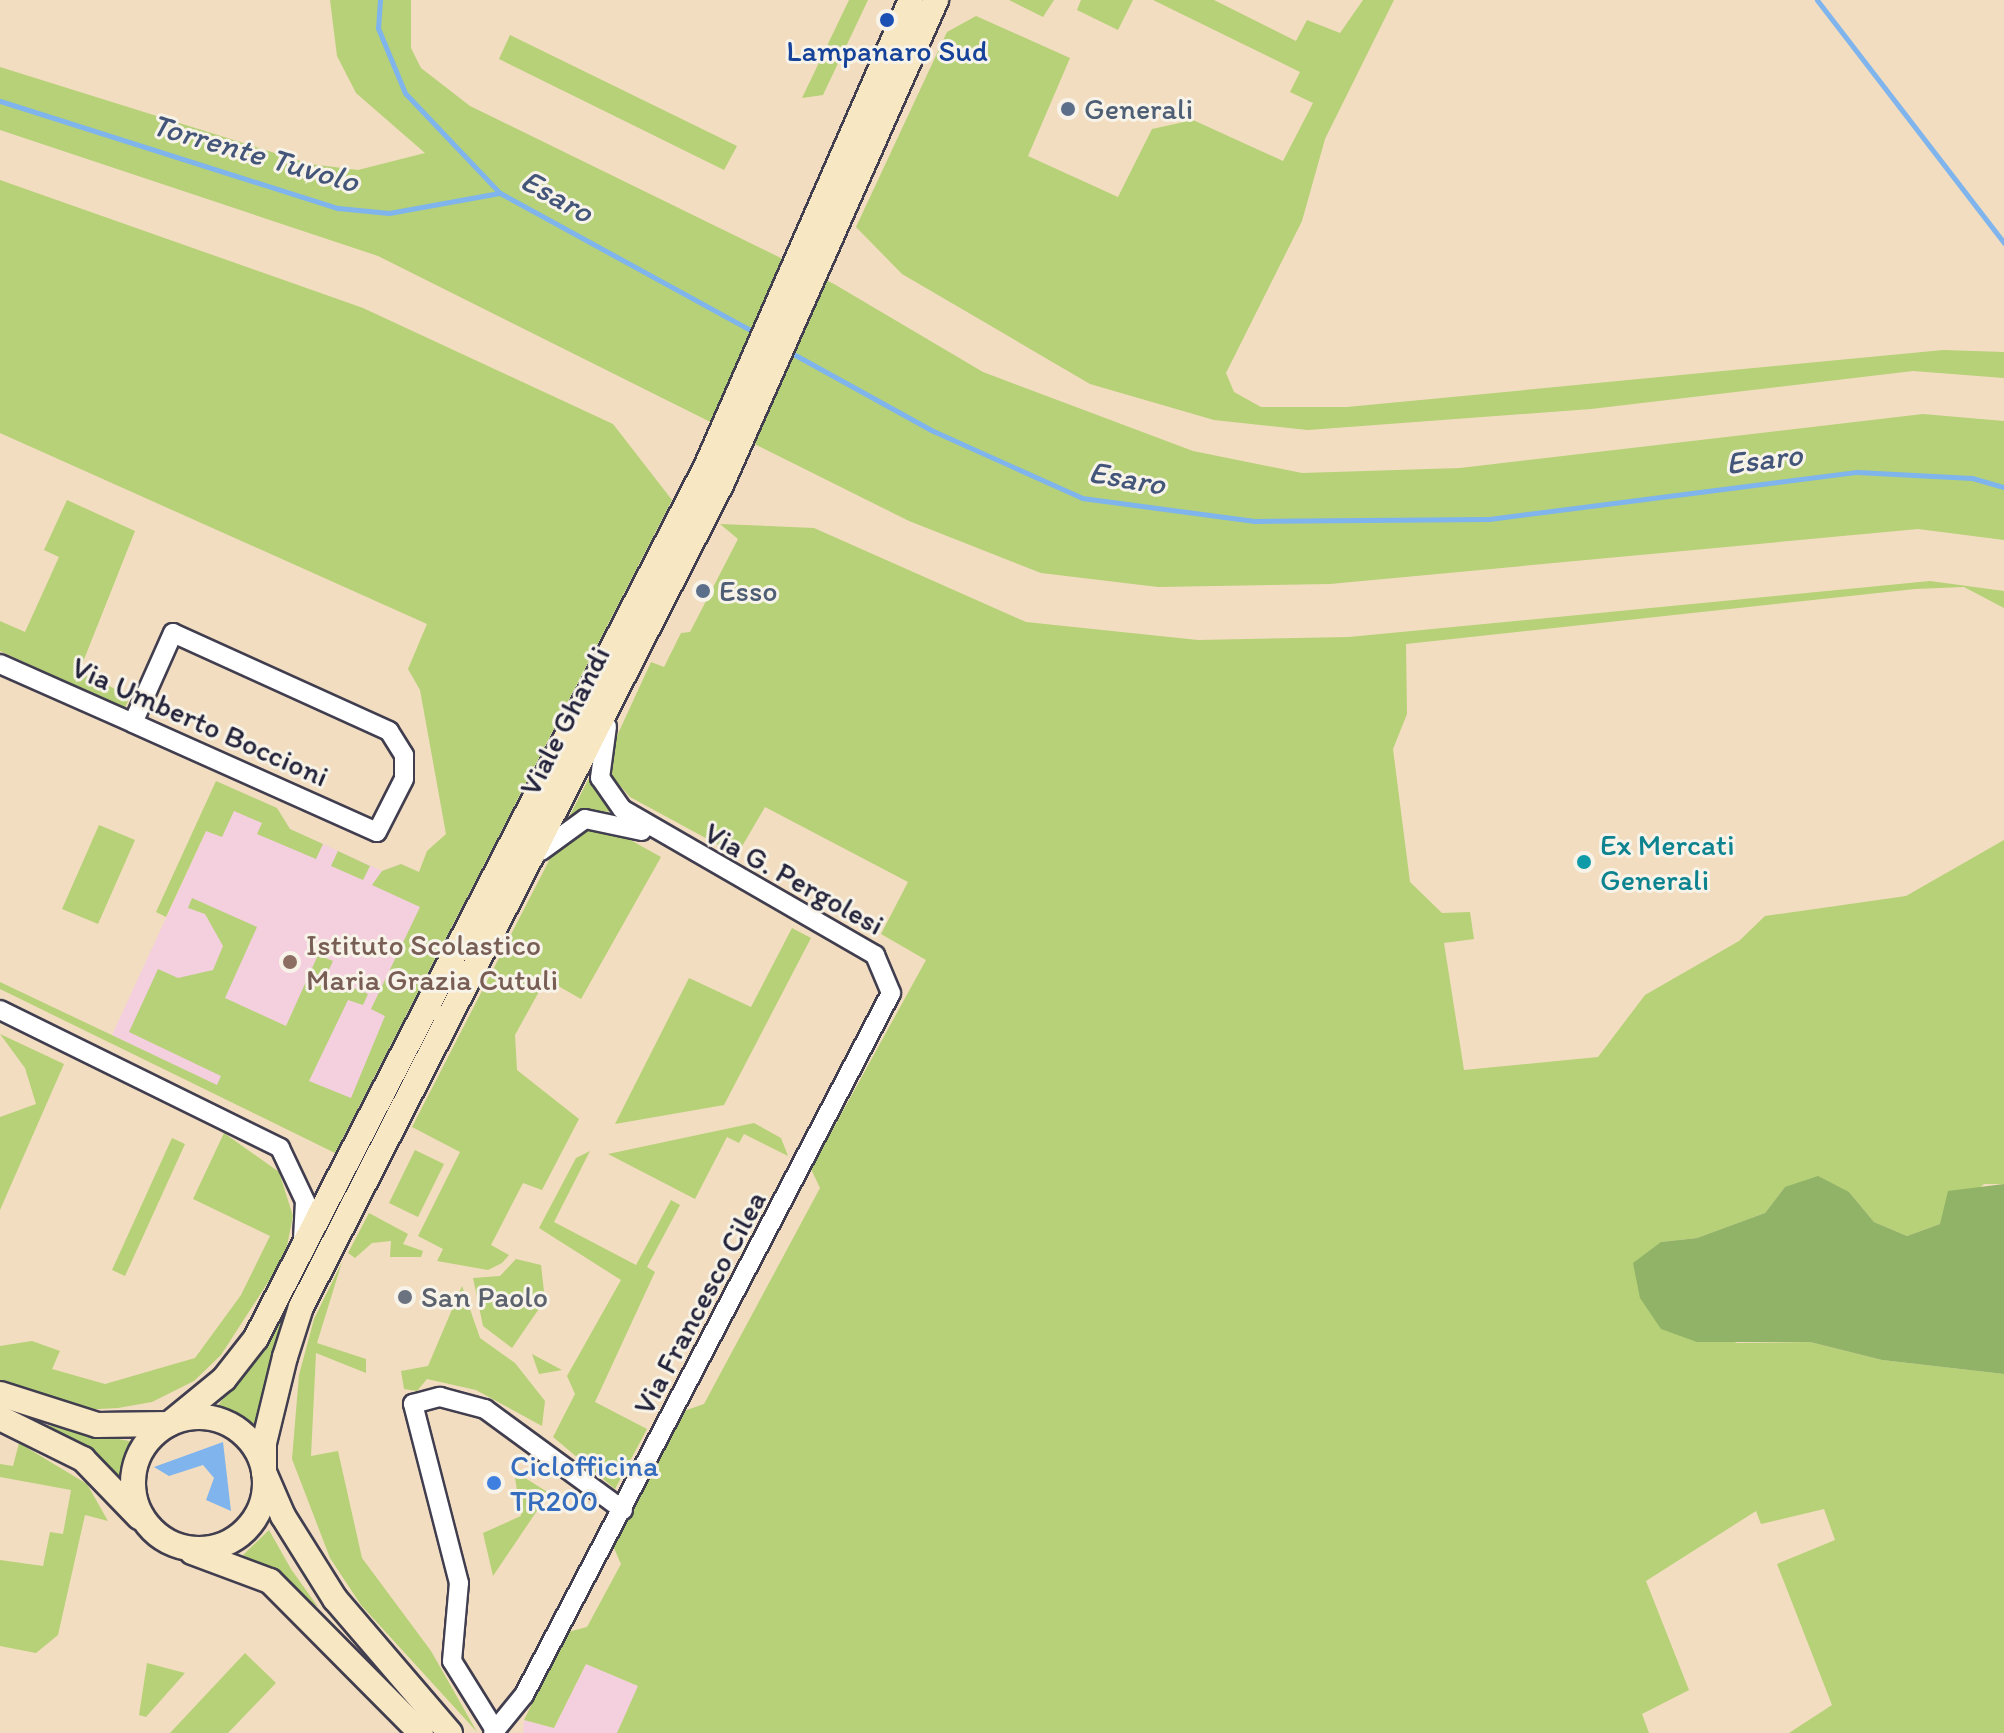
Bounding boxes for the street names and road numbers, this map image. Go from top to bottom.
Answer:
street label: Viale Ghandi [512,641,618,801]
street label: Via Umberto Boccioni [66,649,334,795]
street label: Via G. Pergolesi [698,815,890,943]
street label: Via Francesco Cilea [626,1185,774,1421]

